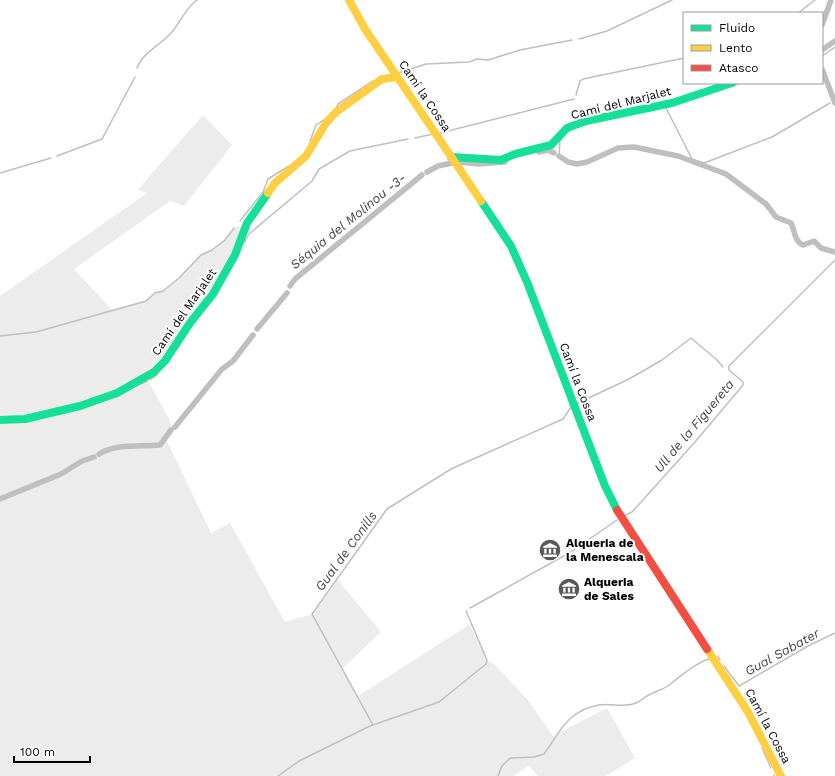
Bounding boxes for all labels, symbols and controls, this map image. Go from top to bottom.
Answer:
legend [683,12,823,84]
text: Fluido [719,21,755,35]
text: Lento [719,41,753,55]
street label: Camí la Cossa [396,58,454,134]
text: Atasco [719,61,759,75]
street label: Camí del Marjalet [569,84,673,122]
water label: Séquia del Molinou -3- [287,170,409,272]
street label: Camí del Marjalet [149,266,219,358]
street label: Camí la Cossa [557,341,599,423]
water label: Ull de la Figuereta [651,377,737,475]
water label: Gual de Conills [312,508,380,594]
place label: Alqueria de la Menescala [566,536,644,564]
museum icon: Alqueria de la Menescala [537,537,563,563]
place label: Alqueria de Sales [584,575,634,603]
museum icon: Alqueria de Sales [556,576,582,602]
water label: Gual Sabater [742,625,823,679]
street label: Camí la Cossa [742,686,794,766]
scale bar [14,738,90,764]
text: 100 m [20,745,55,759]

